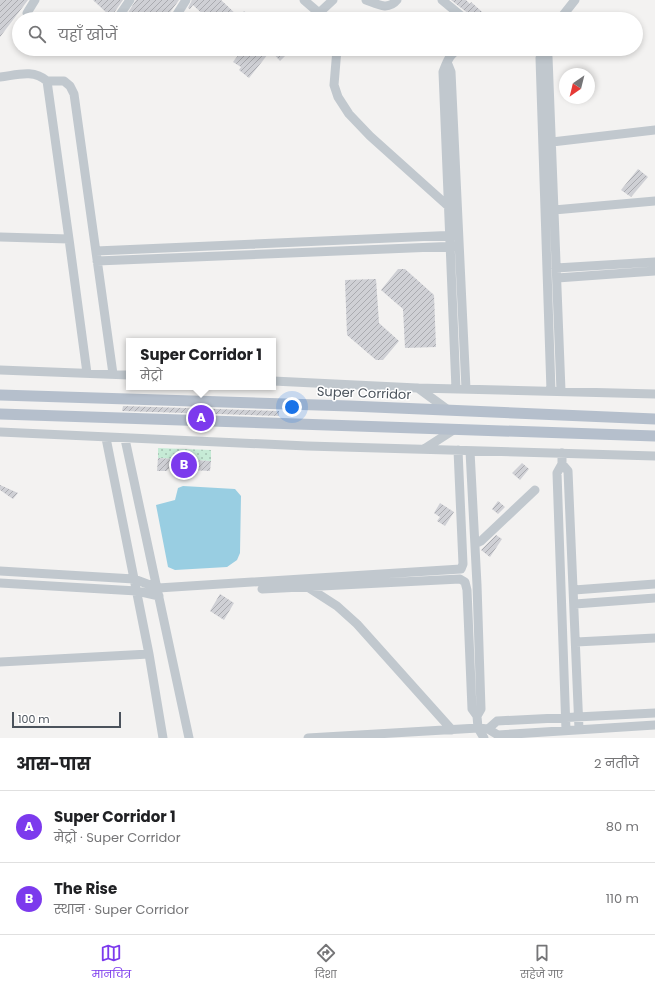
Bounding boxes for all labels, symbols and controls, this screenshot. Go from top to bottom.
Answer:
search box [12,12,643,56]
icon: search [26,23,48,45]
text: यहाँ खोजें [58,24,117,45]
north arrow [559,68,595,104]
popup [126,338,276,390]
text: Super Corridor 1 [140,344,262,365]
text: मेट्रो [140,366,163,385]
street label: Super Corridor [317,382,412,404]
your location [282,397,302,417]
pin: A [188,403,214,433]
pin: B [171,450,197,480]
scale bar [12,710,121,729]
text: 100 m [18,711,50,727]
text: आस-पास [16,752,91,776]
text: 2 नतीजे [594,754,639,773]
text: Super Corridor 1 [54,806,176,827]
text: A [24,817,34,836]
text: 80 m [606,817,639,836]
text: मेट्रो · Super Corridor [54,828,181,847]
text: The Rise [54,878,117,899]
text: B [25,889,33,908]
text: 110 m [606,889,639,908]
text: स्थान · Super Corridor [54,900,189,919]
tab: मानचित्र [92,942,131,983]
tab: दिशा [315,942,337,983]
tab: सहेजे गए [520,942,563,983]

